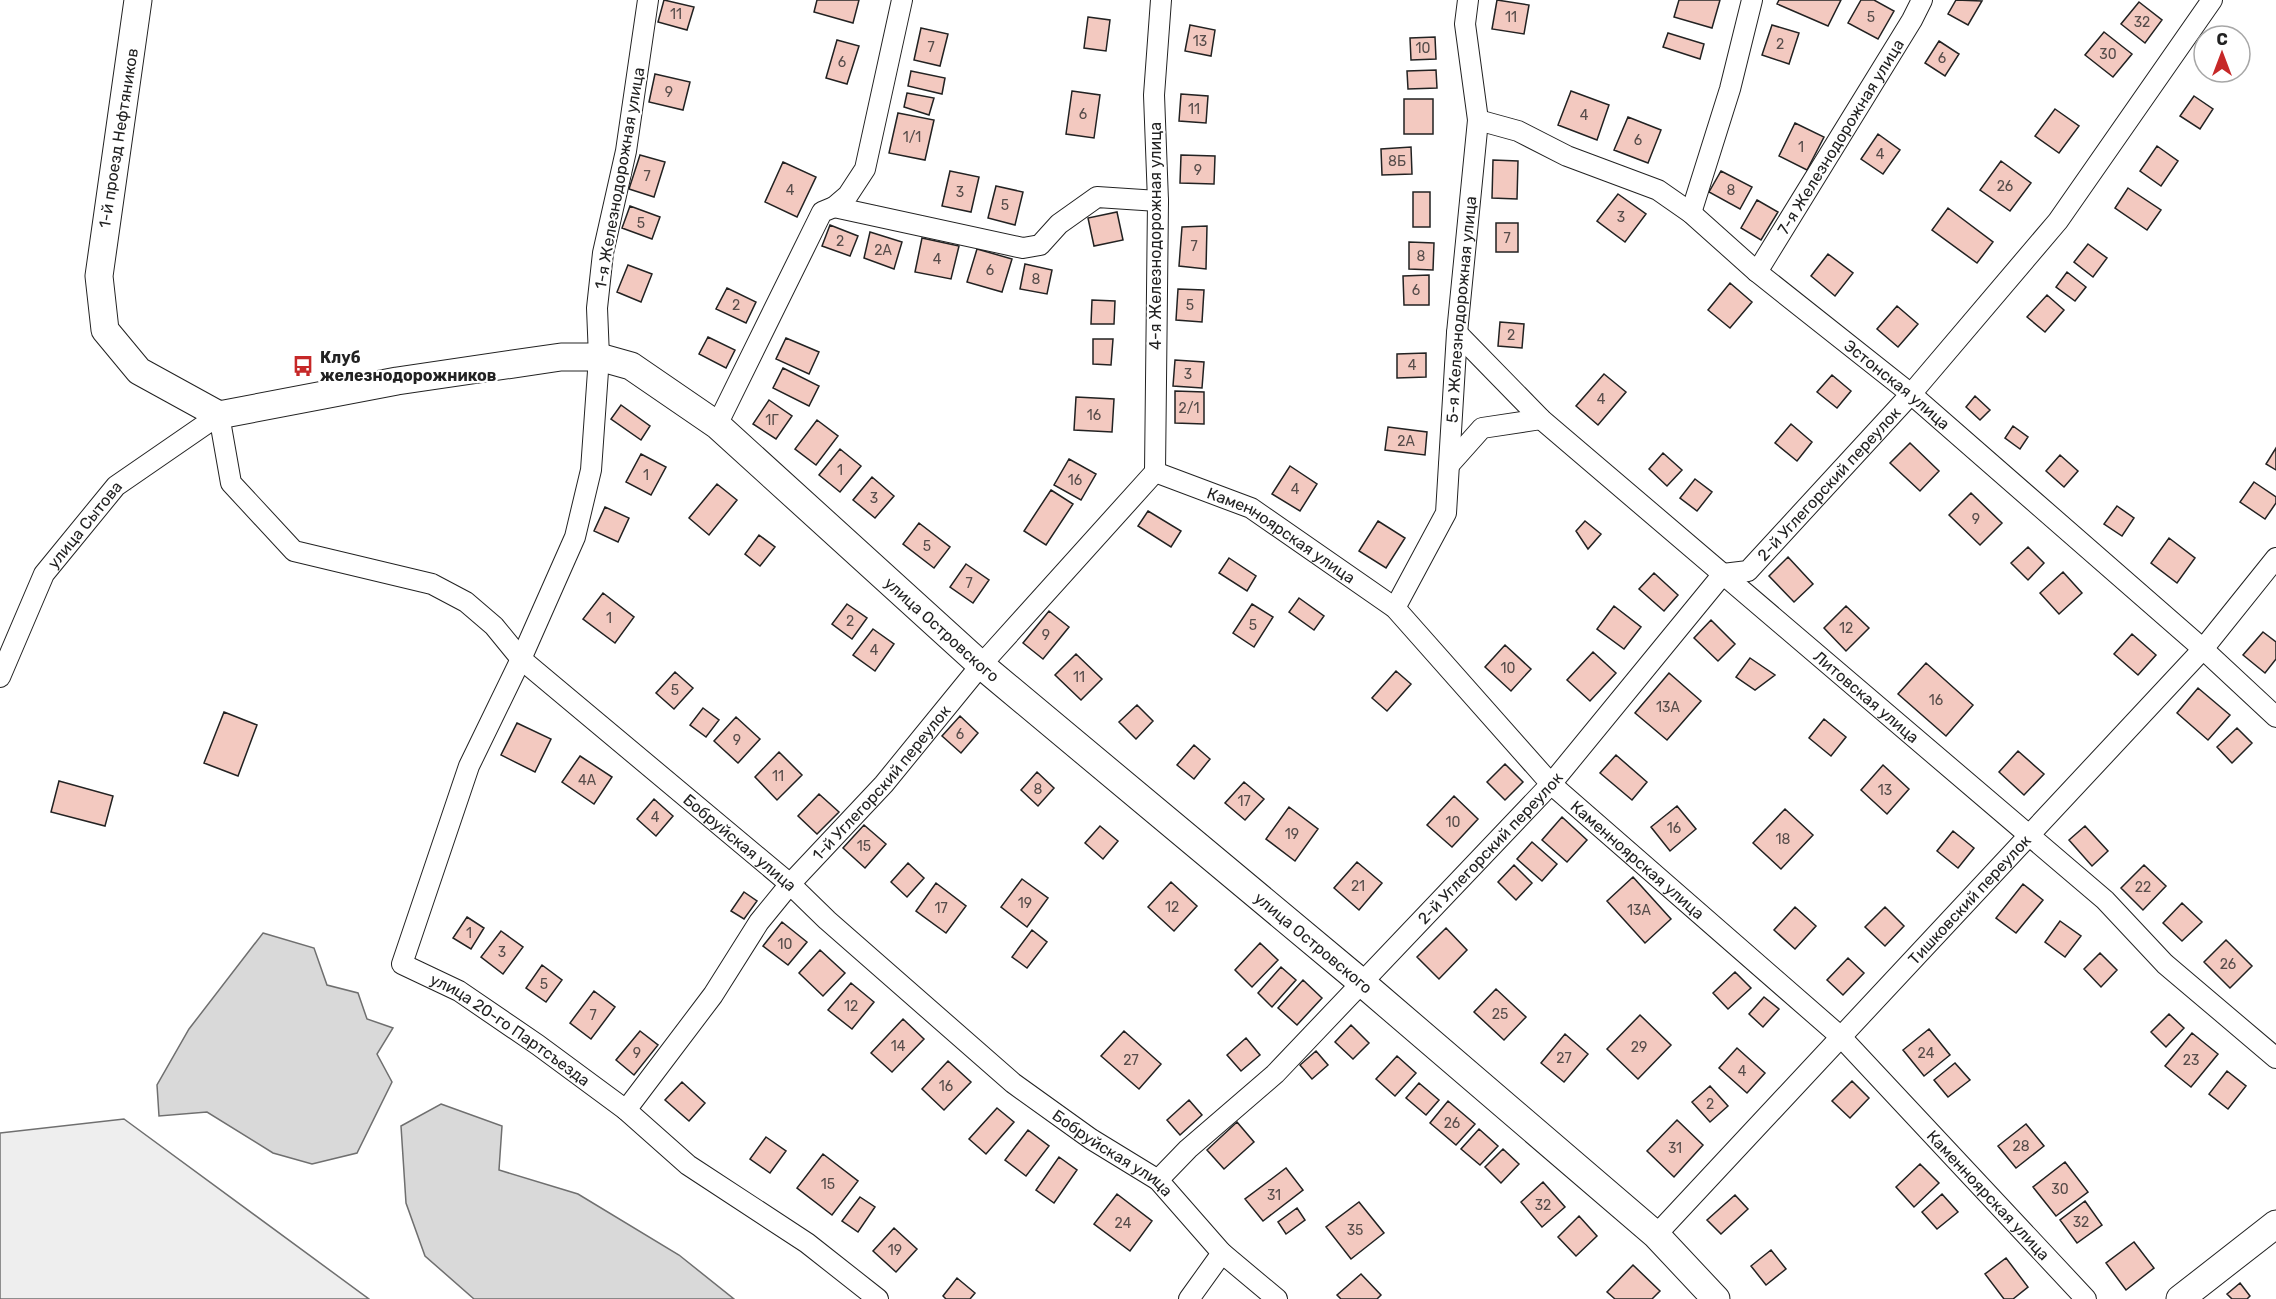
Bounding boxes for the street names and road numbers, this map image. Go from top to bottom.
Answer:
street label: 7-я Железнодорожная улица [1773,36,1908,238]
street label: 1-й проезд Нефтяников [95,47,142,229]
street label: 1-я Железнодорожная улица [591,66,648,290]
street label: 4-я Железнодорожная улица [1146,122,1165,350]
street label: 5-я Железнодорожная улица [1443,195,1480,423]
street label: Эстонская улица [1840,336,1954,434]
street label: 2-й Углегорский переулок [1754,403,1905,565]
street label: улица Сытова [44,477,126,572]
street label: Каменноярская улица [1204,483,1359,587]
street label: улица Островского [880,573,1003,686]
street label: Литовская улица [1810,647,1923,747]
street label: 1-й Углегорский переулок [808,701,955,864]
street label: 2-й Углегорский переулок [1414,768,1567,928]
street label: Бобруйская улица [679,790,800,895]
street label: Каменноярская улица [1567,797,1708,923]
street label: Тишковский переулок [1904,831,2035,969]
street label: улица Островского [1250,888,1376,997]
street label: улица 20-го Партсъезда [427,970,594,1090]
street label: Бобруйская улица [1049,1106,1177,1200]
street label: Каменноярская улица [1923,1126,2054,1264]

